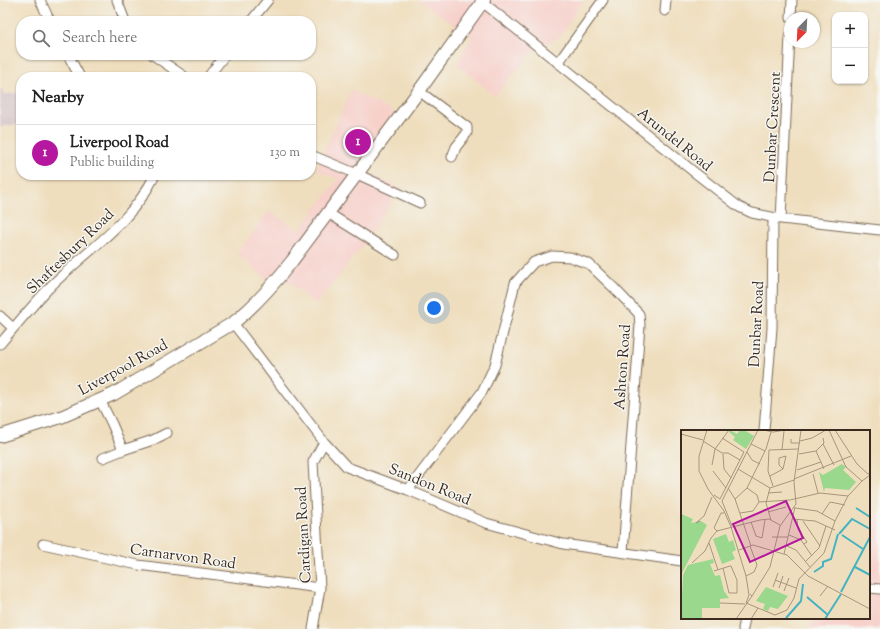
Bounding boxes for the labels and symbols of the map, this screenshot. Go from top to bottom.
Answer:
north arrow [784,12,820,48]
street label: Dunbar Crescent [760,71,787,183]
street label: Arundel Road [632,103,717,177]
pin: 1 [345,127,371,157]
street label: Shaftesbury Road [23,204,120,299]
street label: Dunbar Road [745,280,770,368]
your location [424,298,444,318]
street label: Ashton Road [610,323,637,411]
street label: Liverpool Road [75,335,173,402]
inset map [681,430,870,619]
street label: Sandon Road [385,459,474,512]
street label: Cardigan Road [291,485,318,584]
street label: Carnarvon Road [128,540,238,575]

